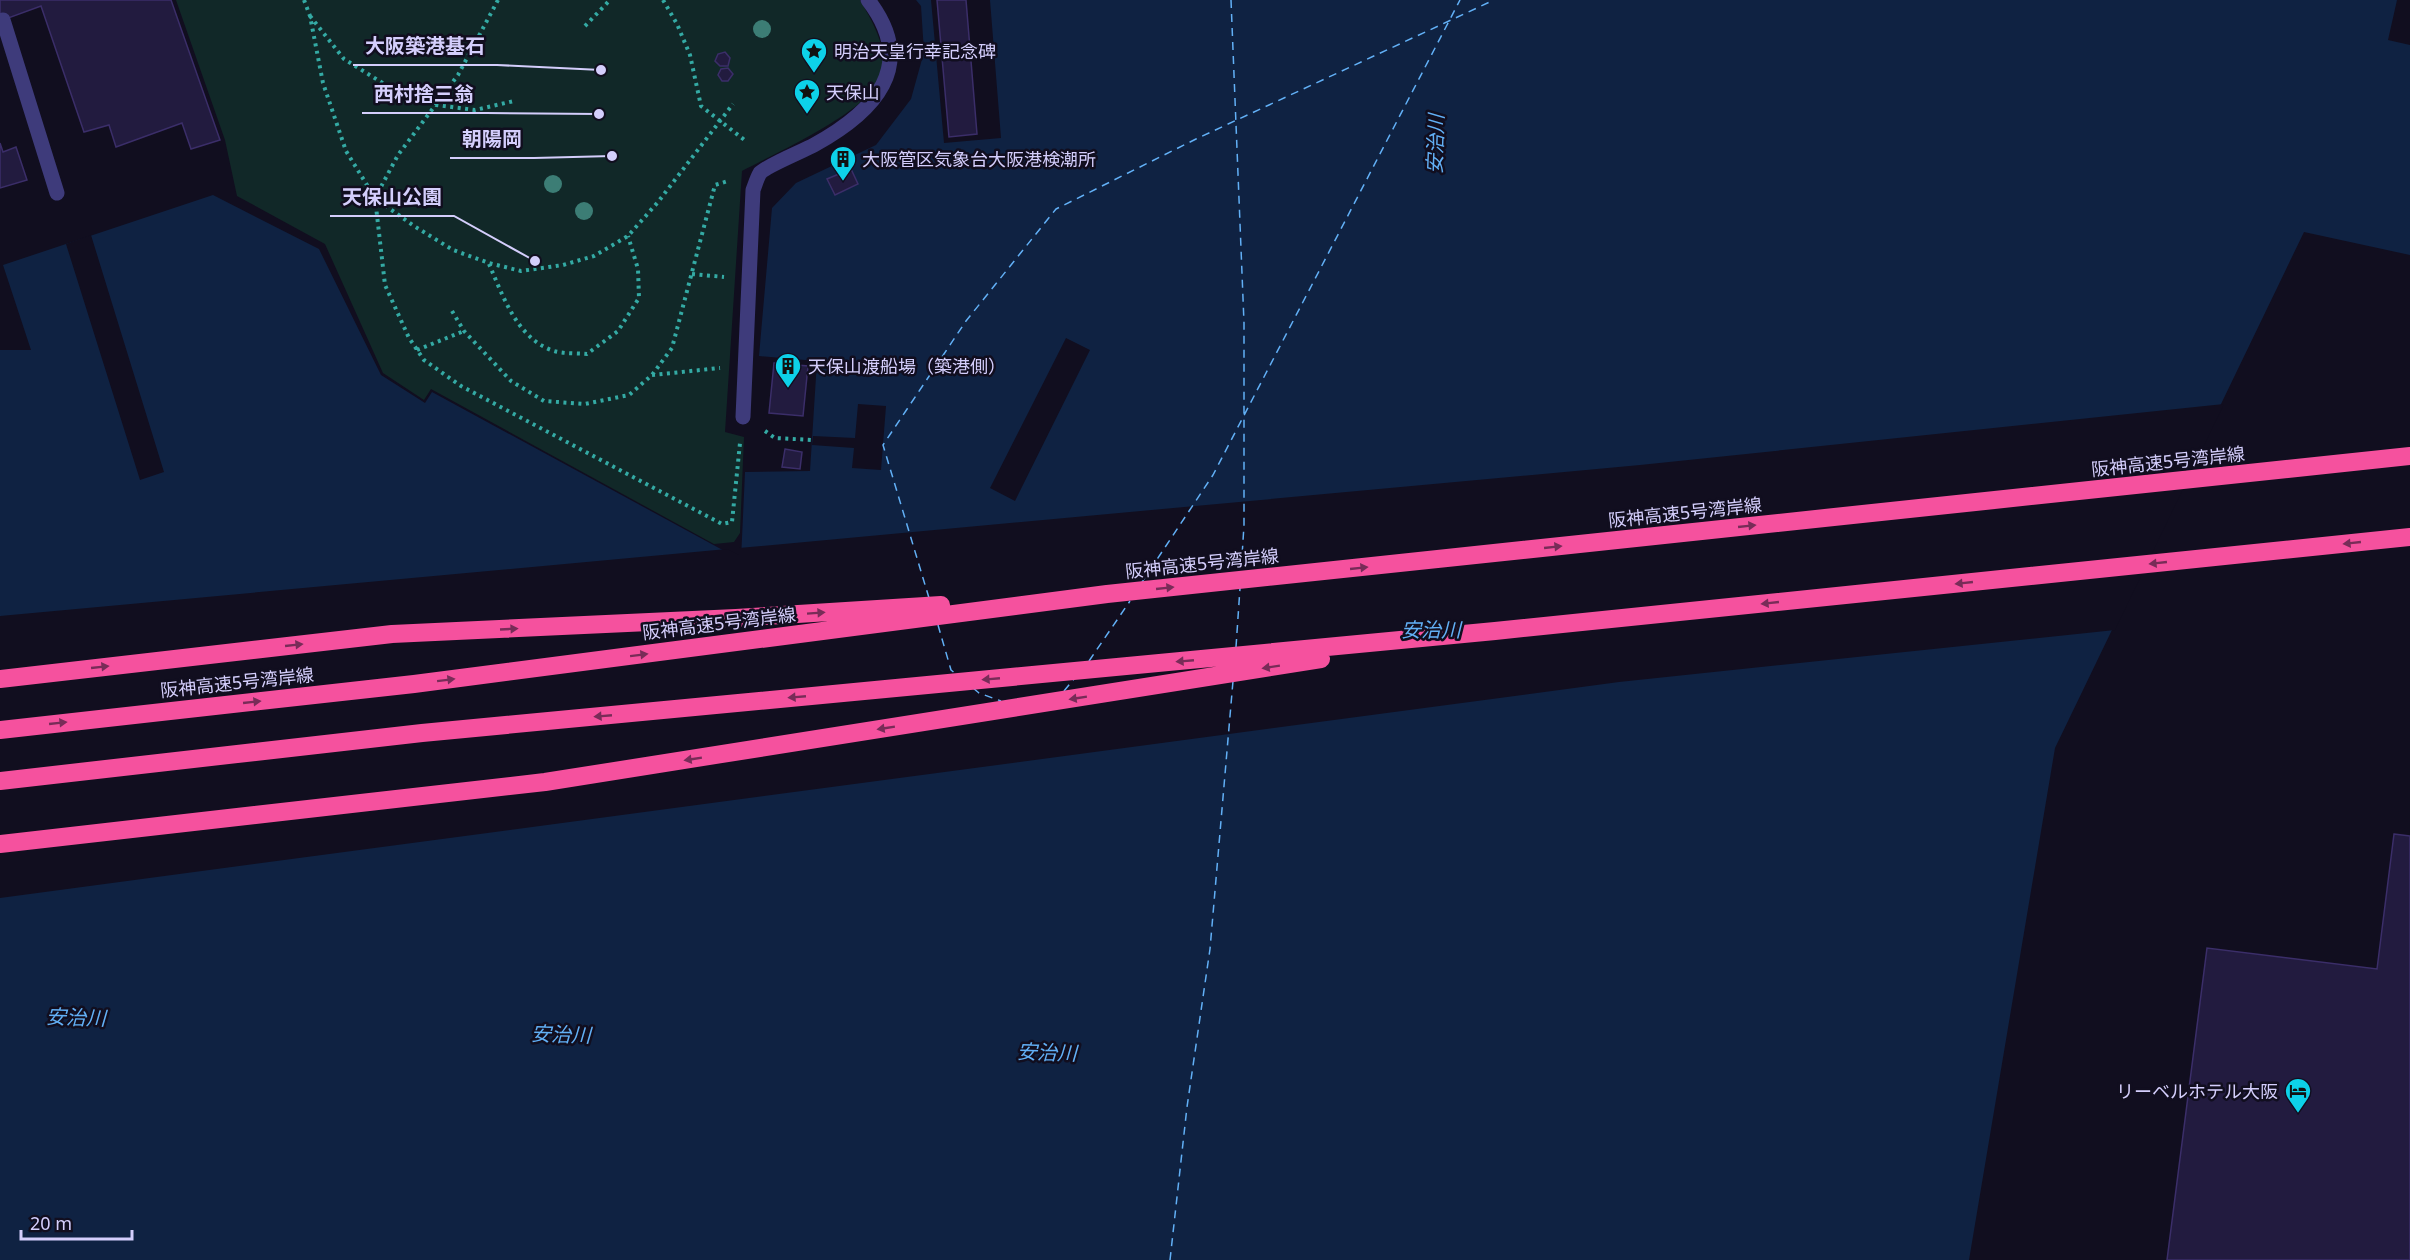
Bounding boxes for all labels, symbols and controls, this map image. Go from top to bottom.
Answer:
callout: 大阪築港基石 [353,27,497,65]
text: 大阪築港基石 [365,32,485,59]
place icon: 明治天皇行幸記念碑 [799,36,829,74]
place label: 明治天皇行幸記念碑 [834,39,996,63]
callout: 西村捨三翁 [362,75,486,113]
place icon: 天保山 [792,77,822,115]
text: 西村捨三翁 [374,80,474,107]
place label: 天保山 [826,80,880,104]
water label: 安治川 [1420,112,1450,174]
callout: 朝陽岡 [450,120,534,158]
text: 朝陽岡 [462,125,522,152]
building icon: 大阪管区気象台大阪港検潮所 [828,144,858,182]
place label: 大阪管区気象台大阪港検潮所 [862,147,1096,171]
callout: 天保山公園 [330,178,454,216]
text: 天保山公園 [342,183,442,210]
building icon: 天保山渡船場（築港側） [773,351,803,389]
place label: 天保山渡船場（築港側） [808,354,1006,378]
street label: 阪神高速5号湾岸線 [2090,441,2246,481]
street label: 阪神高速5号湾岸線 [1607,492,1763,532]
one-way arrow [1738,521,1757,531]
one-way arrow [2342,538,2361,548]
one-way arrow [1544,542,1563,552]
street label: 阪神高速5号湾岸線 [1124,543,1280,583]
one-way arrow [2148,558,2167,568]
one-way arrow [1350,563,1369,572]
one-way arrow [1954,578,1973,588]
one-way arrow [1156,583,1175,593]
one-way arrow [1760,598,1779,608]
street label: 阪神高速5号湾岸線 [641,602,797,644]
one-way arrow [806,608,825,617]
water label: 安治川 [1401,616,1463,643]
one-way arrow [499,624,518,633]
one-way arrow [284,640,303,650]
one-way arrow [630,650,649,659]
one-way arrow [1176,656,1195,666]
street label: 阪神高速5号湾岸線 [159,662,315,702]
one-way arrow [90,663,109,672]
one-way arrow [1261,663,1280,672]
one-way arrow [982,674,1001,684]
one-way arrow [436,675,455,684]
one-way arrow [788,692,807,702]
one-way arrow [1069,693,1088,702]
one-way arrow [243,697,262,707]
one-way arrow [594,711,613,721]
one-way arrow [49,718,68,728]
one-way arrow [876,724,895,733]
one-way arrow [684,754,703,763]
water label: 安治川 [46,1002,108,1032]
water label: 安治川 [531,1019,593,1049]
water label: 安治川 [1017,1037,1079,1067]
hotel icon: リーベルホテル大阪 [2283,1076,2313,1114]
place label: リーベルホテル大阪 [2116,1079,2278,1103]
scale bar [21,1203,132,1241]
text: 20 m [30,1211,72,1235]

